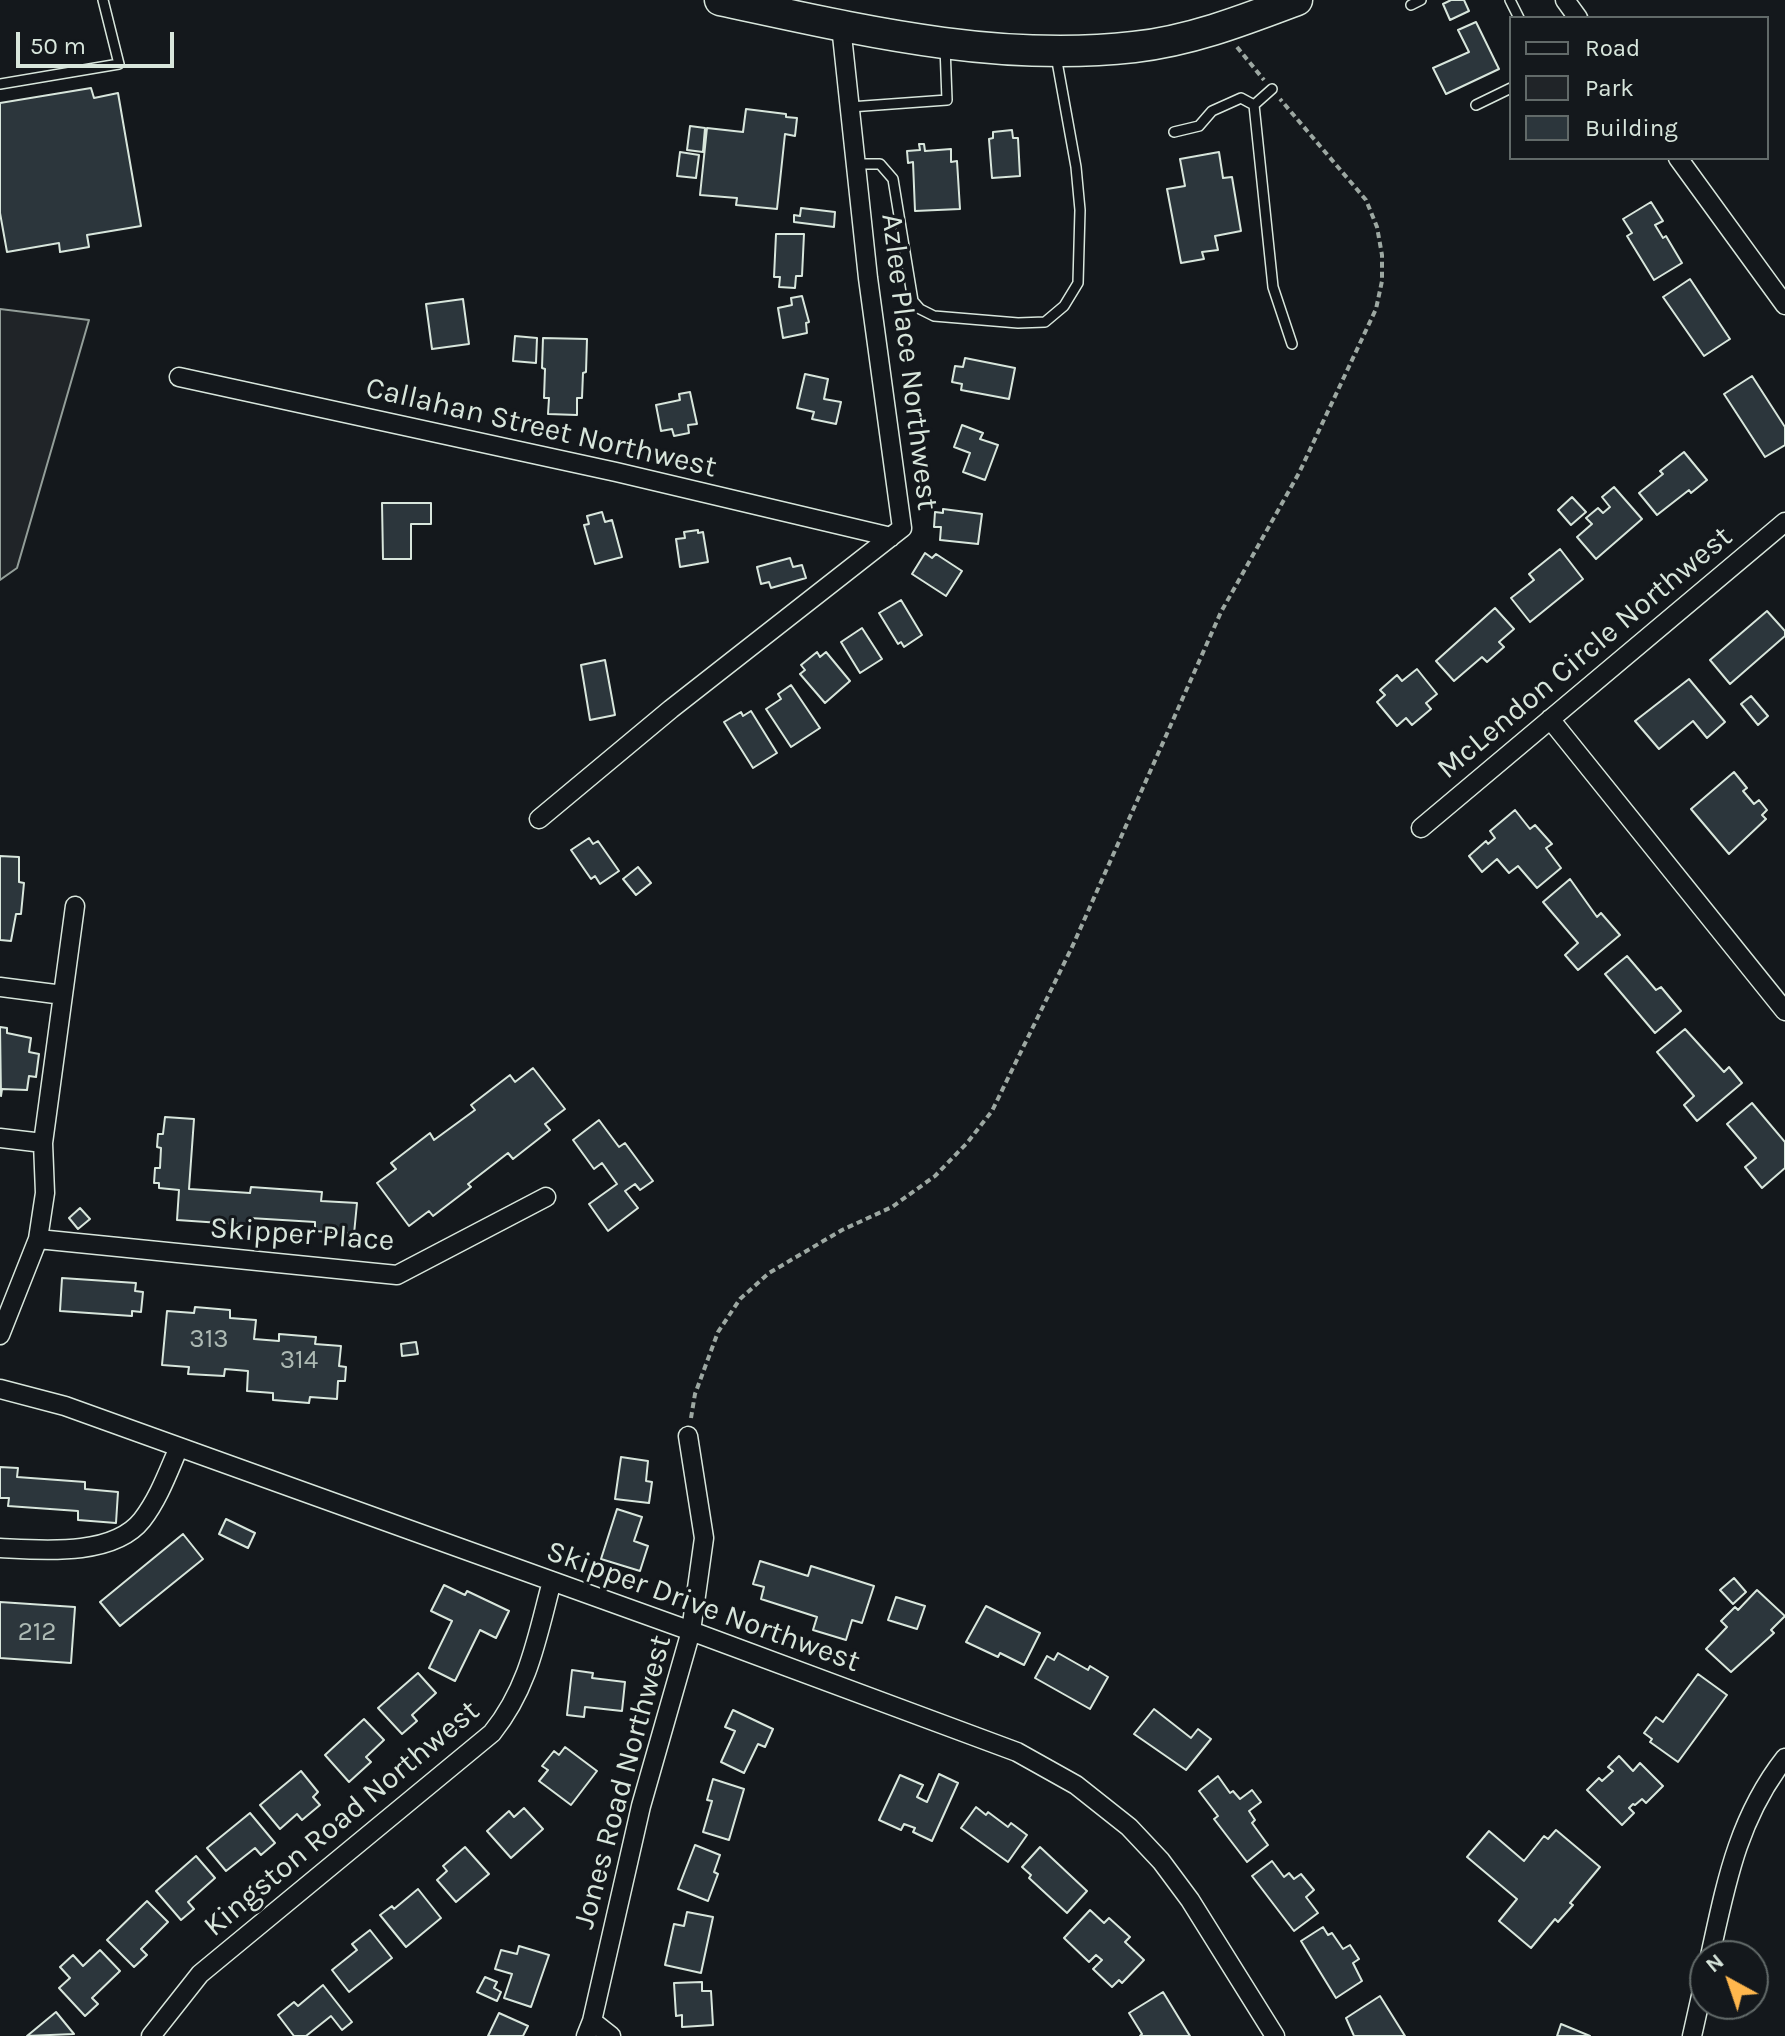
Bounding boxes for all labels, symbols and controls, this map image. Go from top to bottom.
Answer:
scale bar [20,16,178,66]
legend [1509,16,1769,160]
text: 50 m [30,32,86,60]
text: Road [1585,34,1640,62]
text: Park [1585,74,1634,102]
text: Building [1585,114,1678,142]
street label: Azlee Place Northwest [873,212,945,512]
street label: Callahan Street Northwest [362,370,720,486]
street label: McLendon Circle Northwest [1430,519,1740,787]
street label: Skipper Place [209,1211,395,1259]
house number: 313 [189,1324,229,1356]
house number: 314 [280,1345,318,1377]
street label: Skipper Drive Northwest [541,1533,865,1681]
house number: 212 [18,1617,56,1649]
street label: Jones Road Northwest [566,1631,680,1933]
street label: Kingston Road Northwest [197,1693,487,1945]
north arrow [1689,1940,1769,2020]
text: N [1700,1948,1729,1978]

